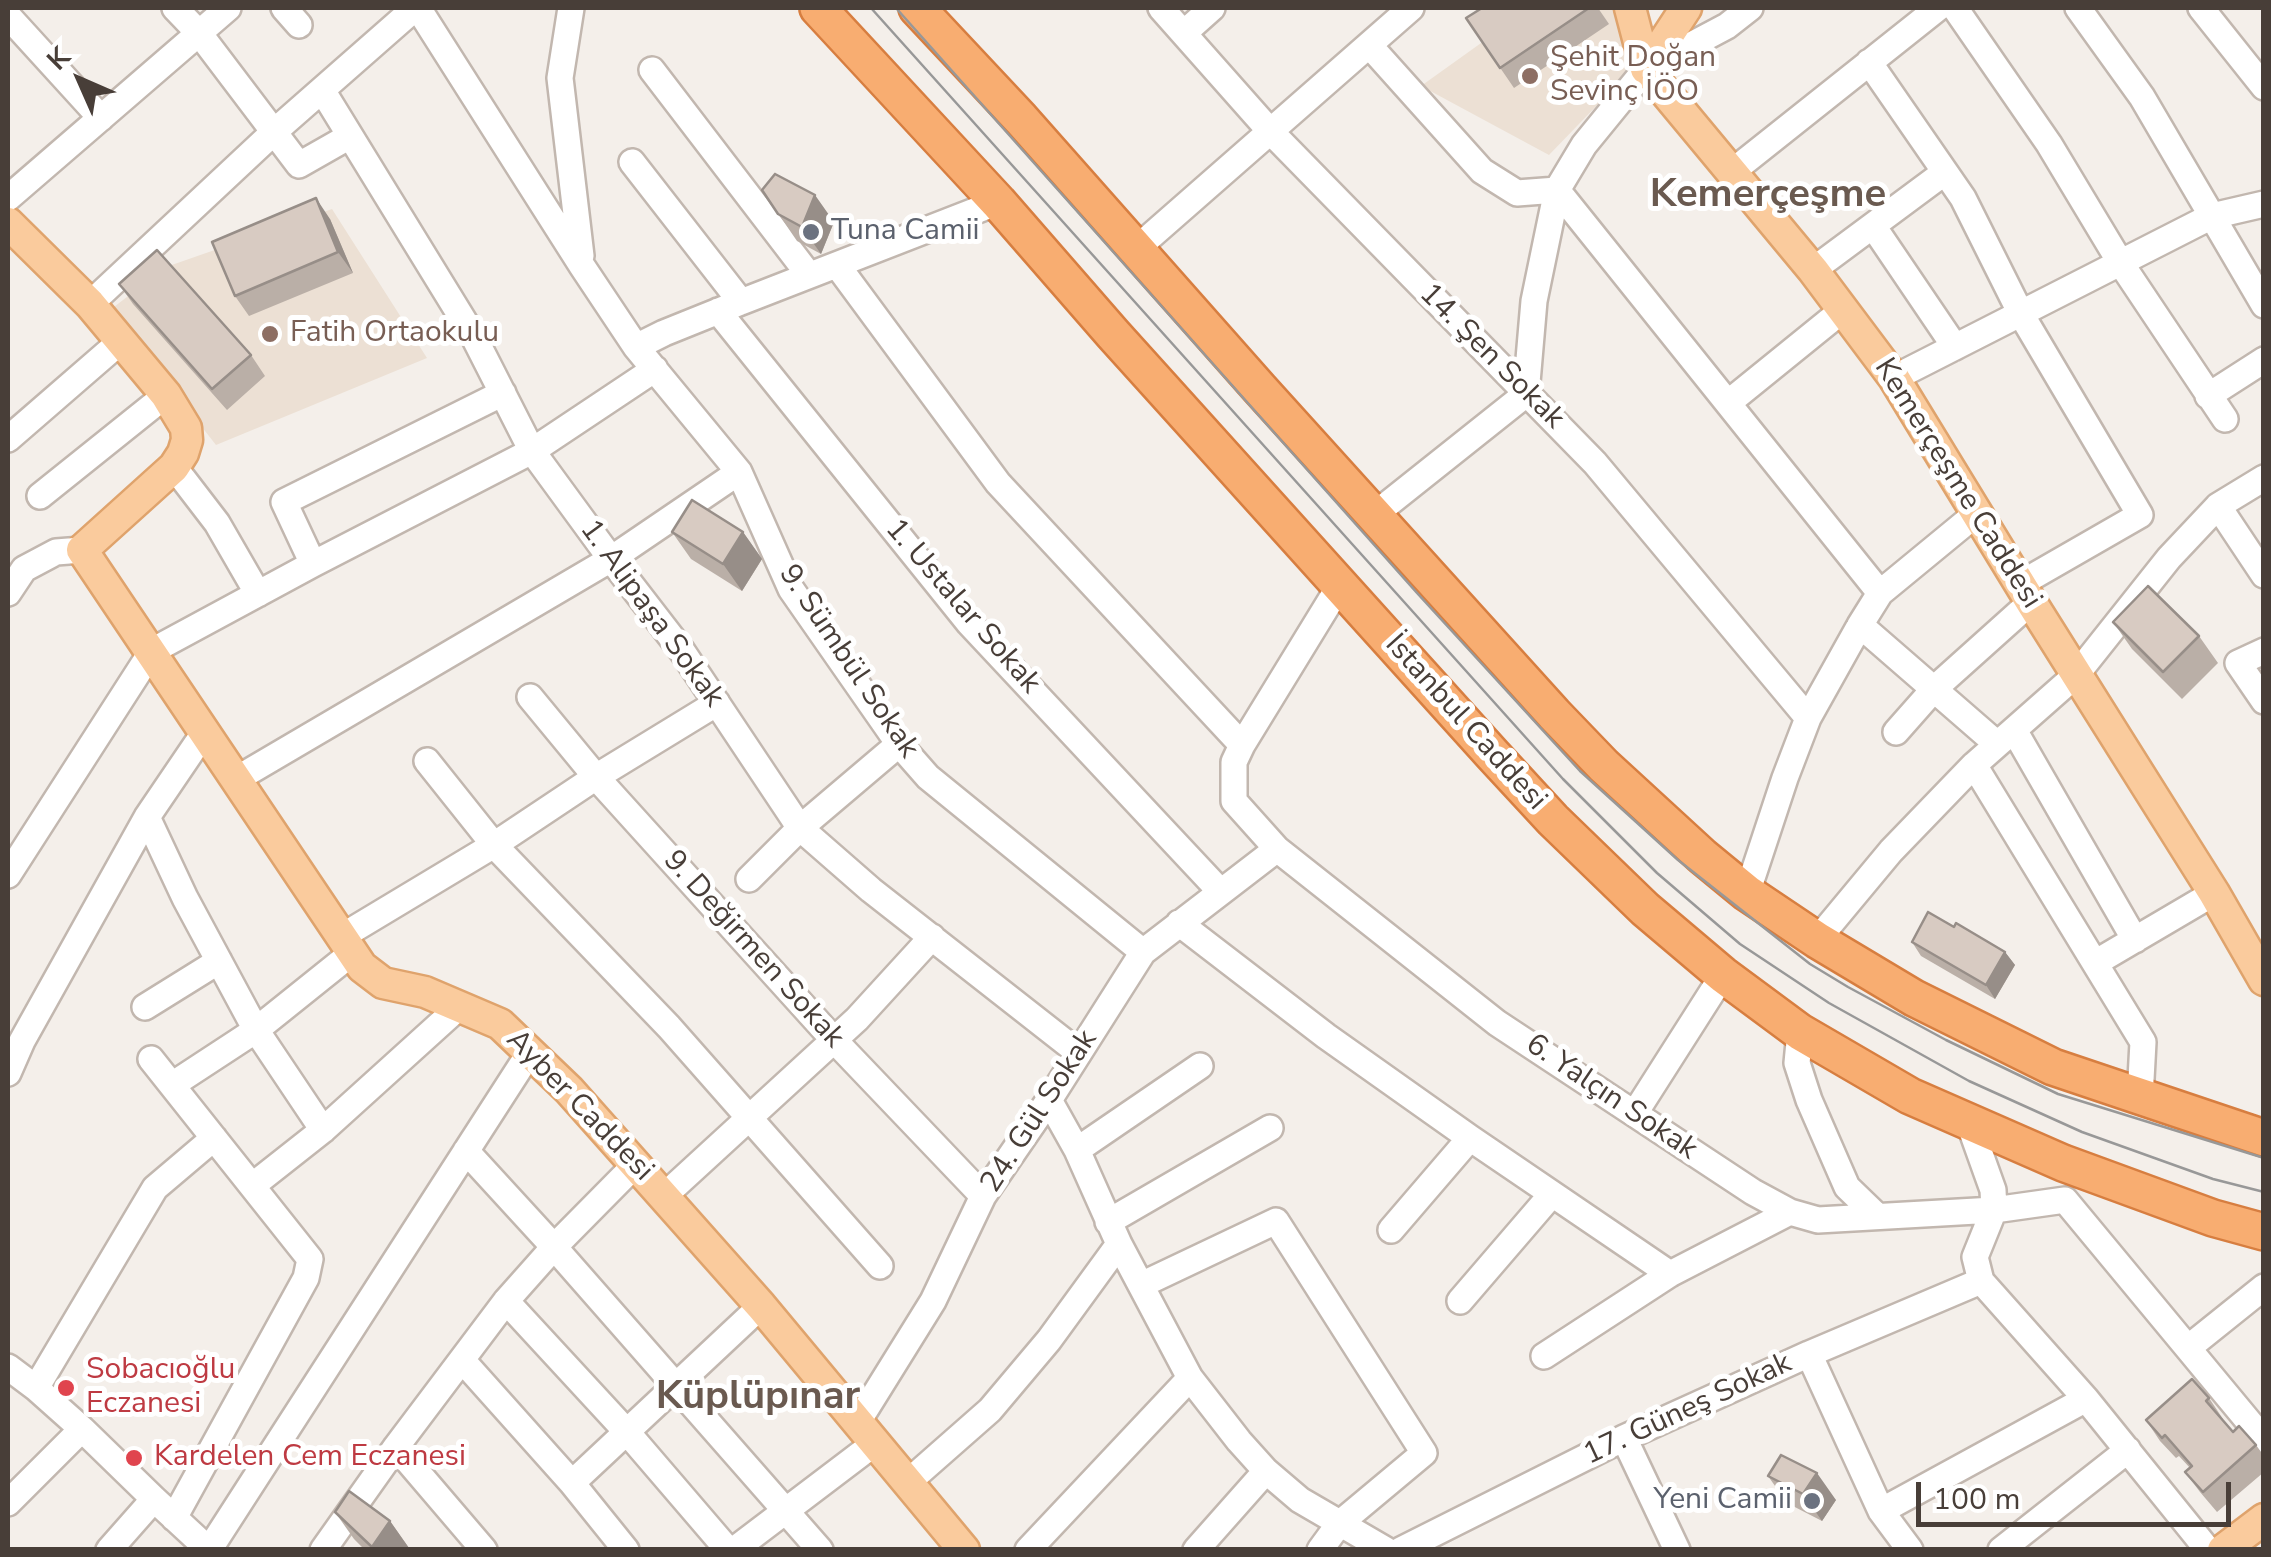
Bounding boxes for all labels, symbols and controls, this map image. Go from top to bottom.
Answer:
north arrow [30,30,130,130]
text: K [39,39,79,79]
place label: Şehit Doğan Sevinç İÖO [1550,41,1716,112]
marker: Şehit Doğan Sevinç İÖO [1519,65,1541,87]
district label: Kemerçeşme [1650,172,1886,220]
place label: Tuna Camii [831,214,980,250]
marker: Tuna Camii [800,221,822,243]
street label: 14. Şen Sokak [1411,277,1571,437]
place label: Fatih Ortaokulu [290,316,499,352]
marker: Fatih Ortaokulu [259,323,281,345]
street label: Kemerçeşme Caddesi [1865,352,2049,616]
street label: 1. Ustalar Sokak [877,512,1047,702]
street label: 1. Alipaşa Sokak [571,513,731,715]
street label: 9. Sümbül Sokak [770,559,926,765]
street label: İstanbul Caddesi [1377,628,1553,818]
street label: 9. Değirmen Sokak [655,844,851,1056]
street label: Ayber Caddesi [498,1023,660,1189]
street label: 24. Gül Sokak [974,1024,1106,1200]
street label: 6. Yalçın Sokak [1518,1027,1704,1169]
street label: 17. Güneş Sokak [1578,1346,1798,1474]
place label: Sobacıoğlu Eczanesi [86,1353,235,1424]
district label: Küplüpınar [656,1374,860,1422]
marker: Sobacıoğlu Eczanesi [55,1377,77,1399]
place label: Kardelen Cem Eczanesi [154,1440,466,1476]
marker: Kardelen Cem Eczanesi [123,1447,145,1469]
scale bar [1921,1462,2236,1524]
text: 100 m [1933,1479,2020,1520]
place label: Yeni Camii [1654,1483,1792,1519]
marker: Yeni Camii [1801,1490,1823,1512]

